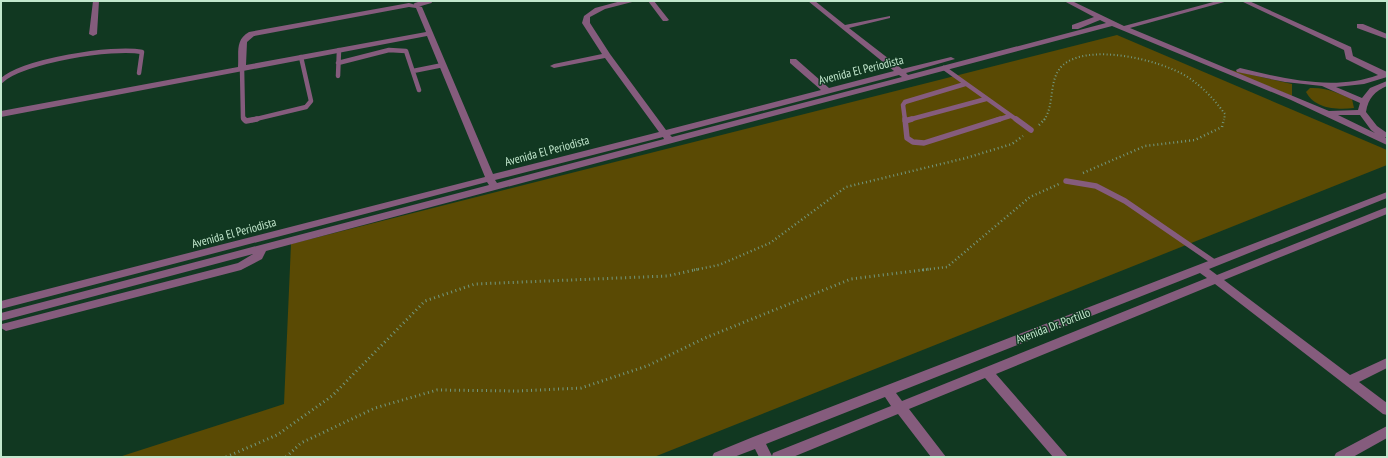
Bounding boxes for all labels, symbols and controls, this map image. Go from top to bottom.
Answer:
street label: Avenida El Periodista [817,52,905,87]
street label: Avenida El Periodista [503,132,591,169]
street label: Avenida El Periodista [190,214,278,251]
street label: Avenida Dr. Portillo [1013,304,1092,347]

